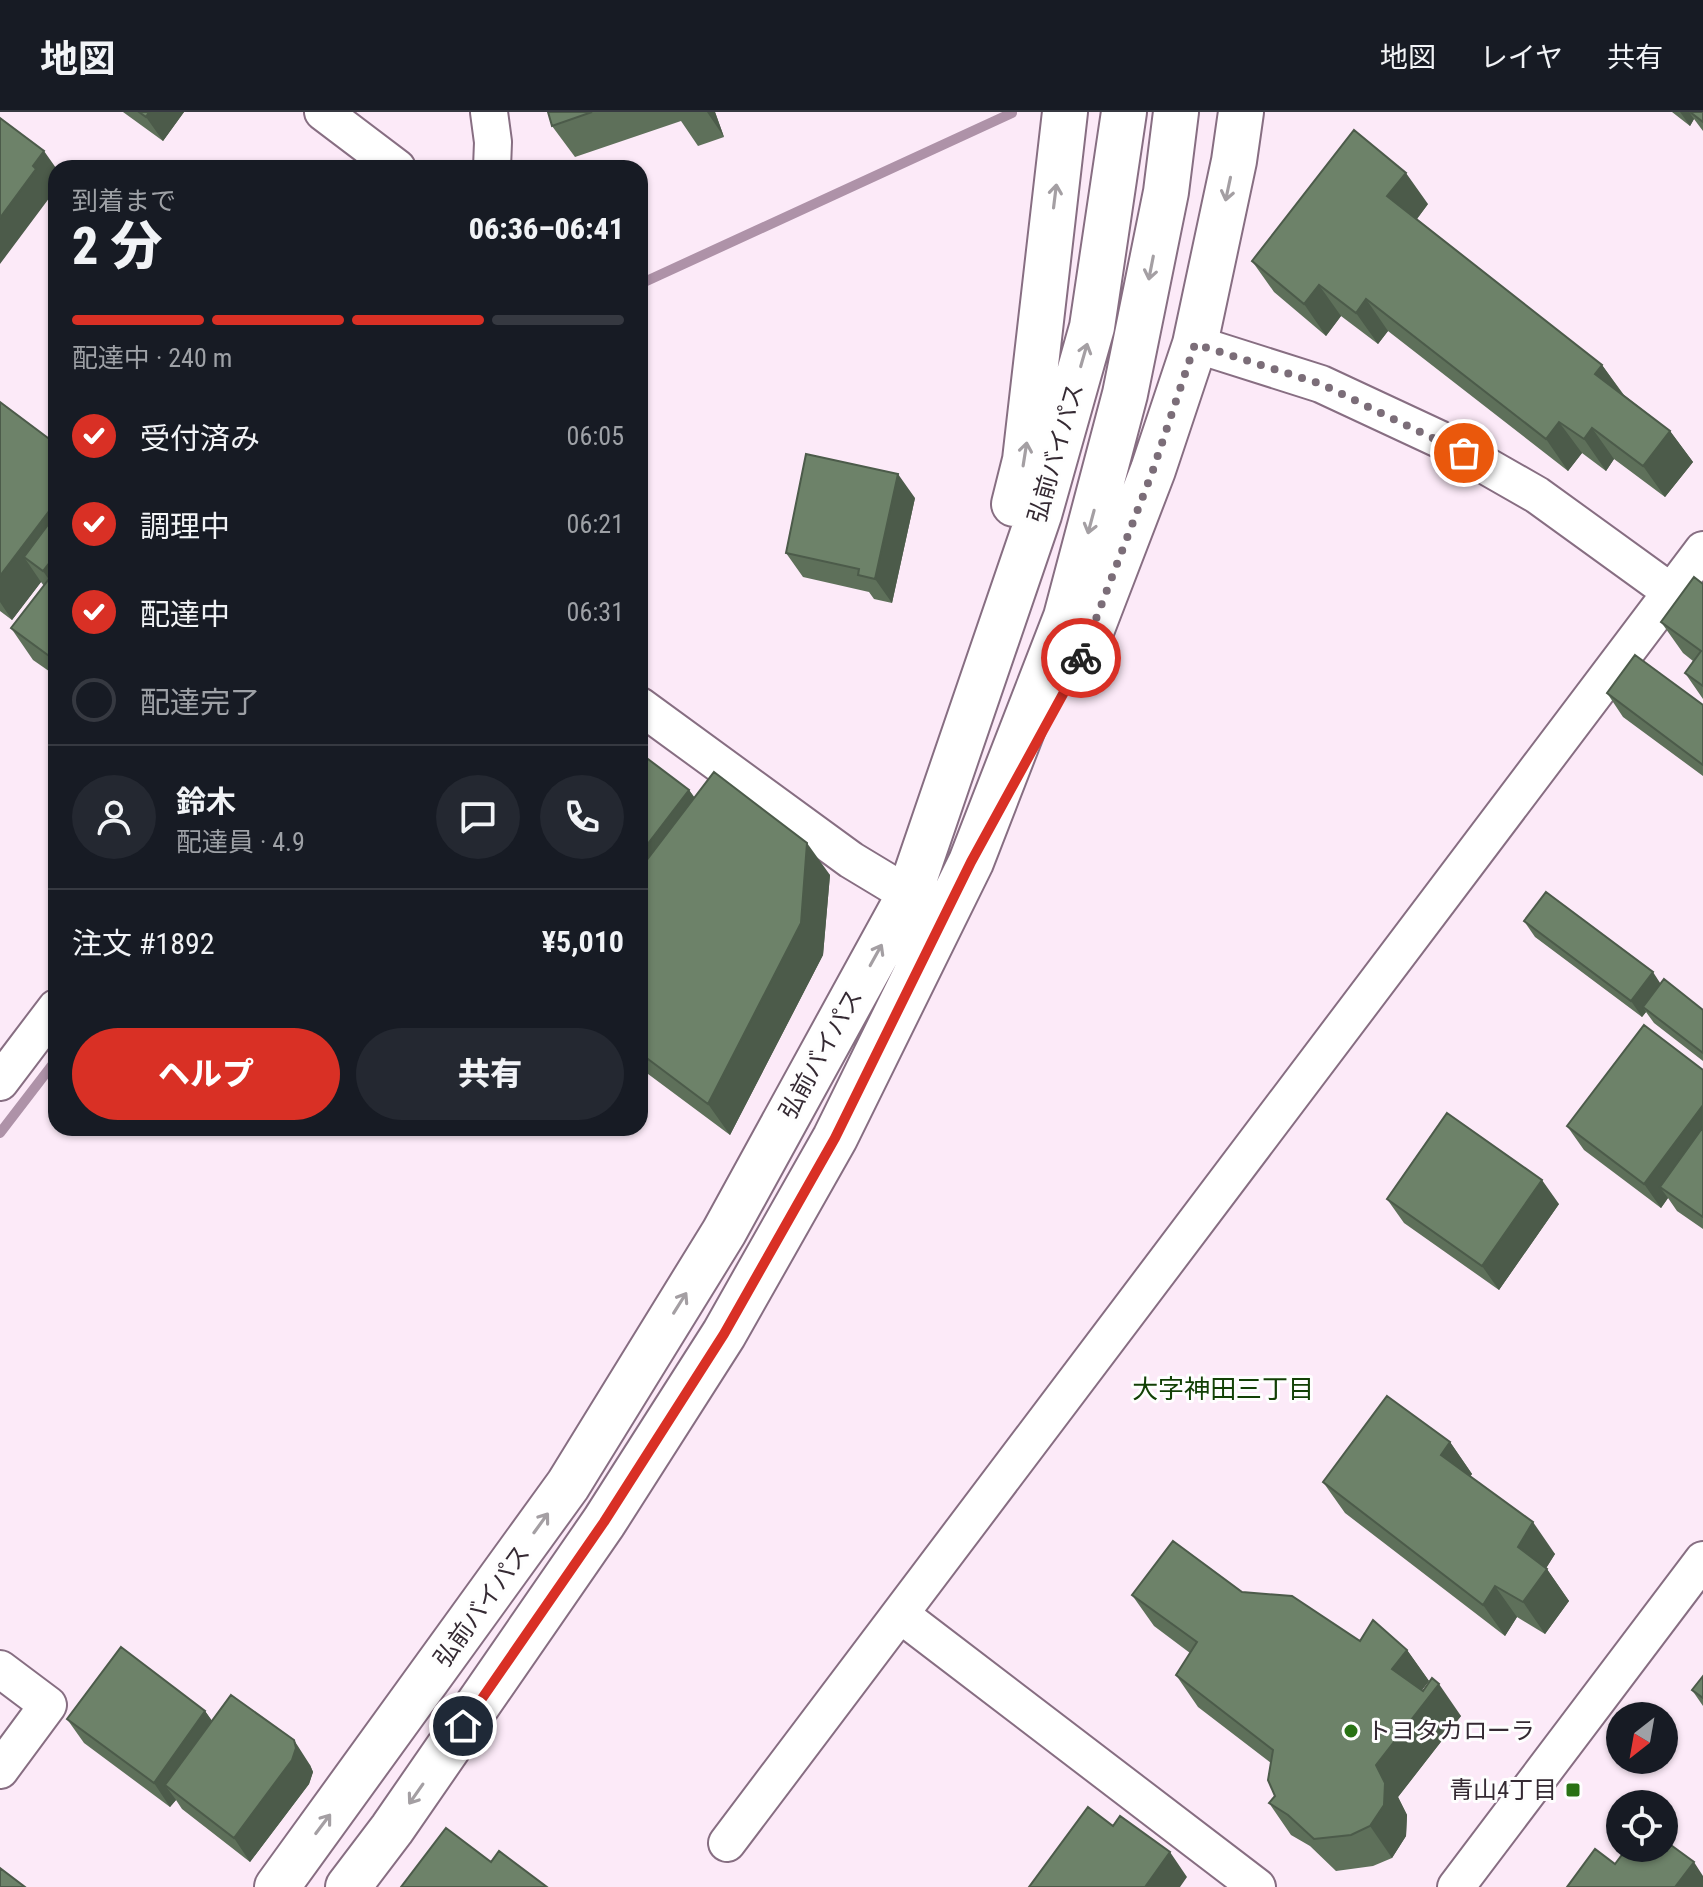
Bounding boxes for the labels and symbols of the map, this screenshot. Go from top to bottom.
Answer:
one-way arrow [1220,176,1235,201]
one-way arrow [1048,183,1063,210]
one-way arrow [1142,255,1157,281]
one-way arrow [1077,342,1092,368]
street label: 弘前バイパス [1023,380,1089,526]
pin [1430,419,1498,487]
one-way arrow [1018,442,1033,467]
one-way arrow [1083,508,1098,534]
courier [1041,618,1121,698]
one-way arrow [868,943,884,967]
street label: 弘前バイパス [774,984,868,1124]
one-way arrow [672,1292,688,1315]
district label: 大字神田三丁目 [1132,1374,1314,1404]
one-way arrow [532,1513,549,1534]
street label: 弘前バイパス [428,1540,536,1672]
pin [429,1692,497,1760]
north arrow [1606,1702,1678,1774]
place label: トヨタカローラ [1367,1717,1535,1745]
marker: トヨタカローラ [1342,1722,1360,1740]
place label: 青山4丁目 [1449,1776,1557,1804]
marker: 青山4丁目 [1564,1781,1582,1799]
one-way arrow [408,1782,424,1804]
one-way arrow [315,1814,332,1836]

